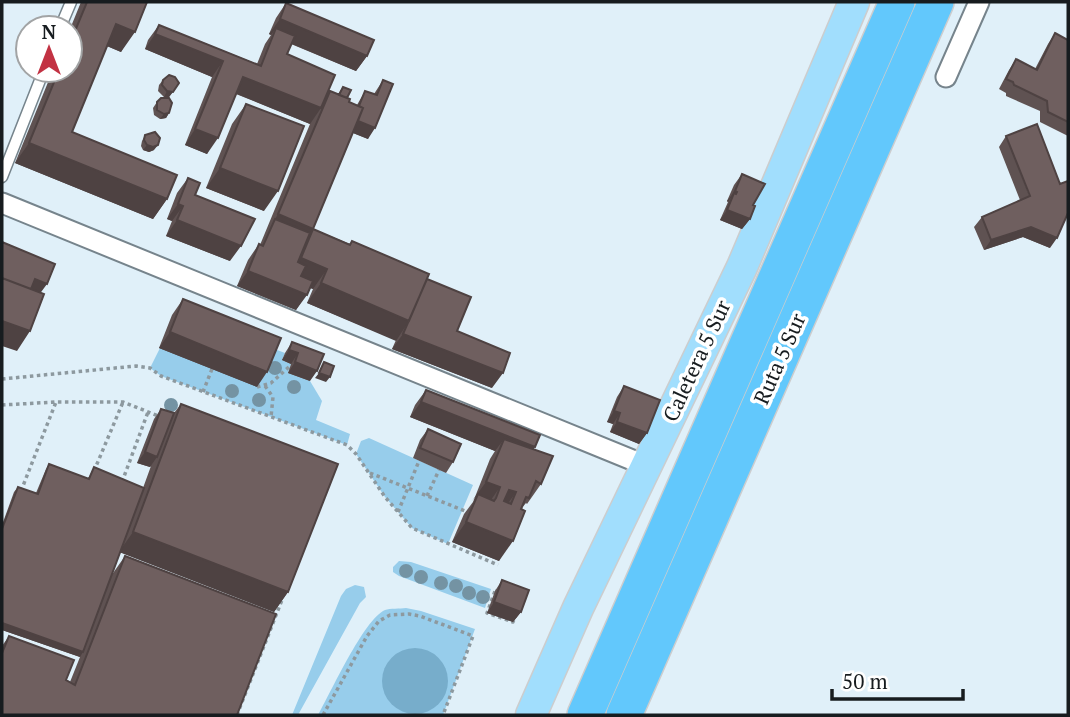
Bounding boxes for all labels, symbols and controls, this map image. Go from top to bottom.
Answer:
north arrow [14,14,84,84]
text: N [42,19,57,44]
street label: Caletera 5 Sur [656,295,736,426]
street label: Ruta 5 Sur [747,309,812,408]
scale bar [832,658,963,702]
text: 50 m [842,667,888,695]

